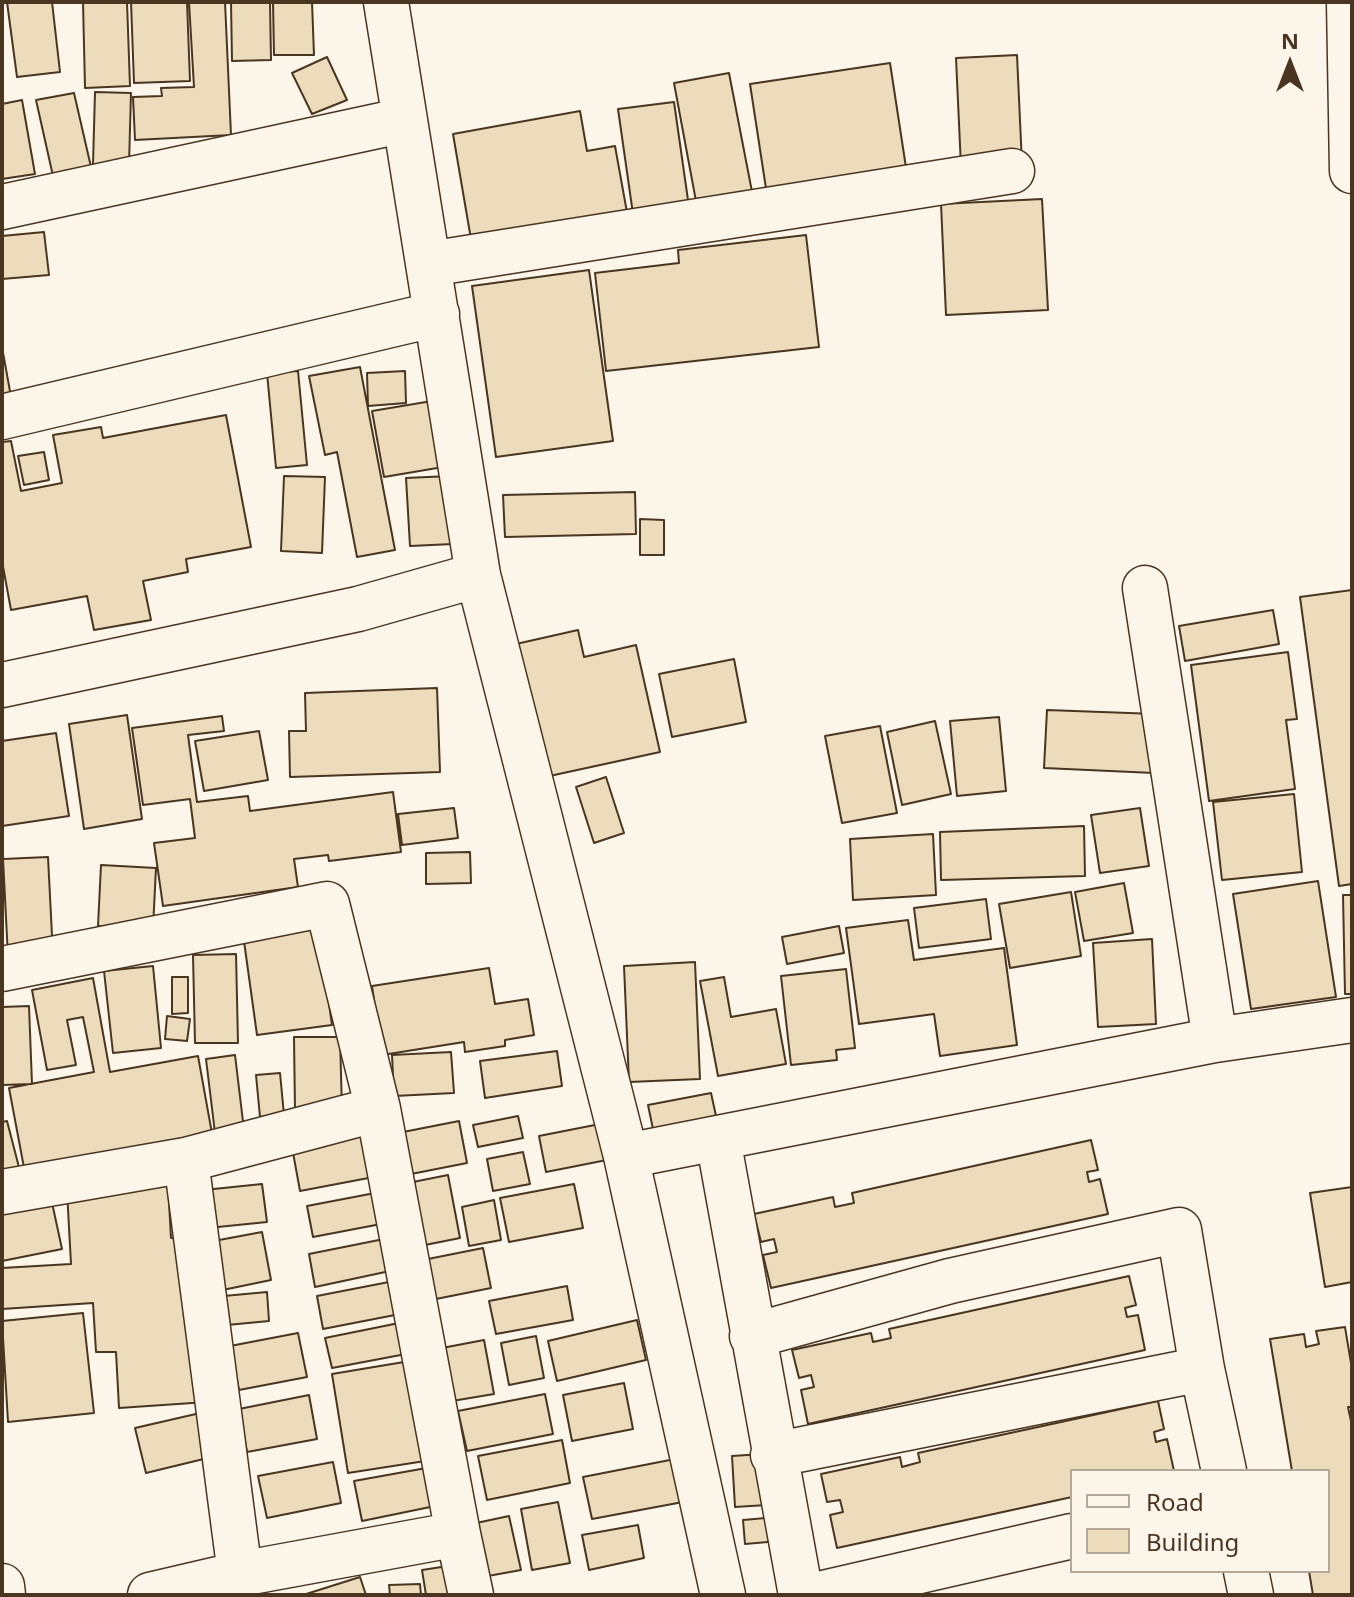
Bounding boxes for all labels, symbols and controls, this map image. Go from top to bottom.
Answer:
north arrow [1250,24,1330,104]
text: N [1281,25,1299,55]
legend [1070,1469,1330,1573]
text: Road [1146,1485,1204,1518]
text: Building [1146,1525,1239,1558]

